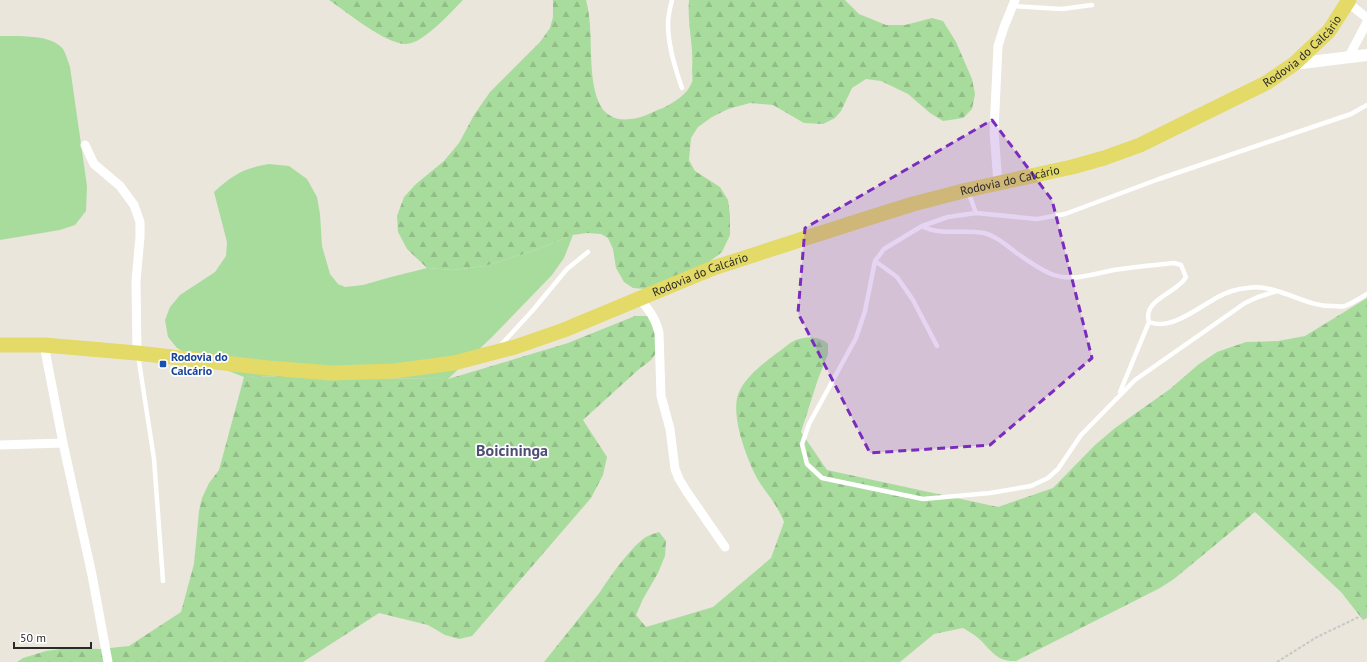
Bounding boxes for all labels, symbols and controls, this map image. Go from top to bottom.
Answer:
street label: Rodovia do Calcário [1260,12,1344,90]
street label: Rodovia do Calcário [958,162,1061,198]
street label: Rodovia do Calcário [650,249,750,299]
place label: Rodovia do Calcário [171,349,228,378]
marker: Rodovia do Calcário [158,359,168,369]
district label: Boicininga [476,440,548,460]
scale bar [14,624,91,650]
text: 50 m [20,630,46,645]

